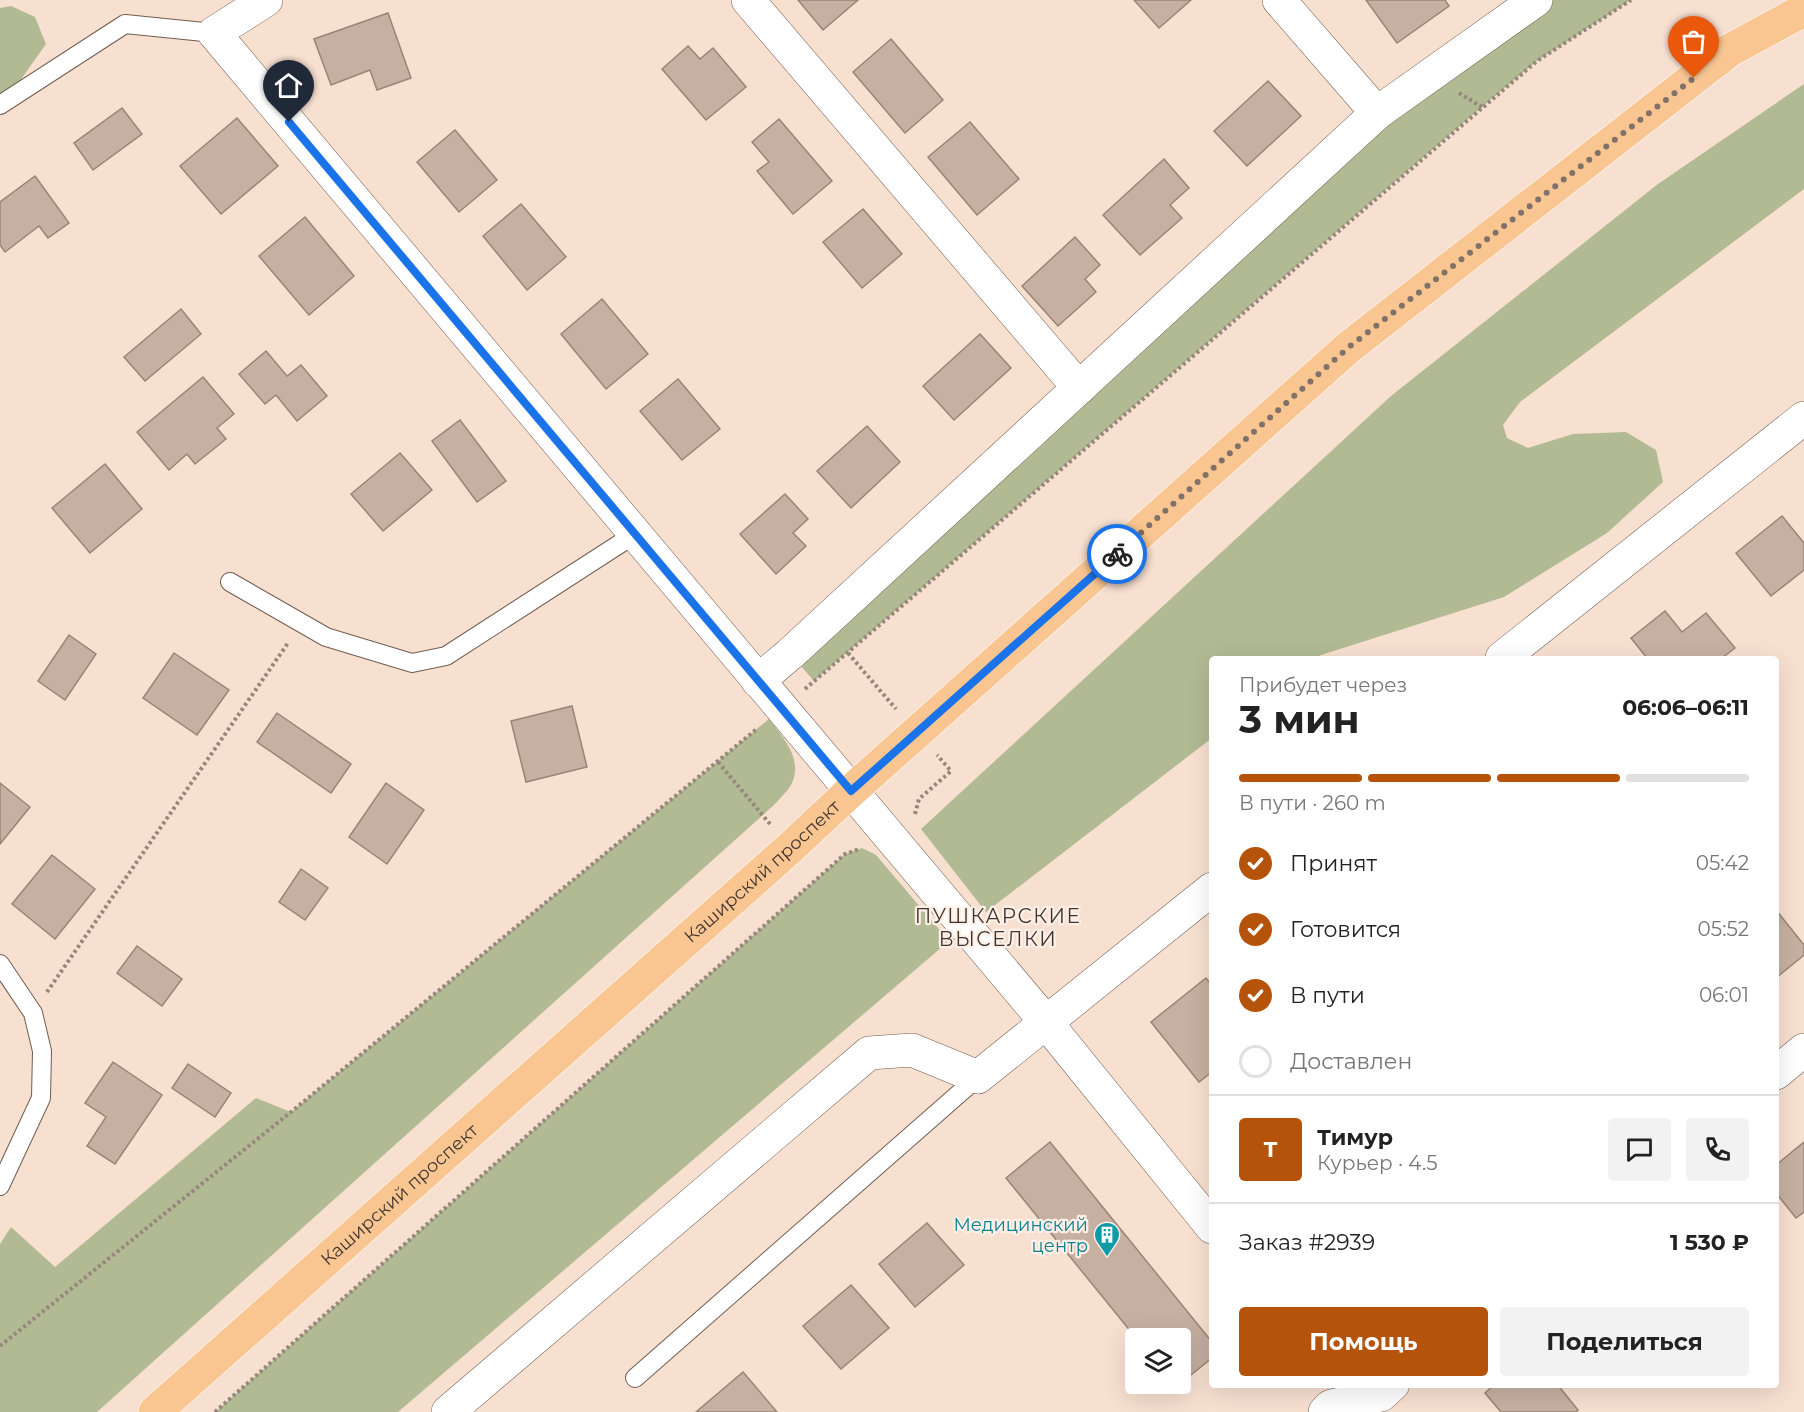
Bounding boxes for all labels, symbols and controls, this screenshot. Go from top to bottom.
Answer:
pin [1668,16,1719,78]
icon: bag [1677,25,1710,58]
pin [263,60,314,122]
icon: home [272,69,305,102]
courier [1087,524,1147,584]
icon: bike [1101,538,1134,571]
text: Прибудет через [1239,673,1407,697]
text: 06:06–06:11 [1622,694,1749,721]
text: 3 мин [1239,695,1360,743]
text: В пути · 260 m [1239,791,1386,815]
street label: Каширский проспект [680,795,845,948]
icon: check [1239,847,1272,880]
text: Принят [1290,850,1377,877]
text: 05:42 [1696,851,1749,875]
district label: ПУШКАРСКИЕ ВЫСЕЛКИ [915,904,1081,951]
icon: check [1239,913,1272,946]
text: Готовится [1290,916,1401,943]
text: 05:52 [1698,917,1749,941]
icon: check [1239,979,1272,1012]
text: В пути [1290,982,1365,1009]
text: 06:01 [1699,983,1749,1007]
text: Доставлен [1290,1048,1412,1075]
button: chat [1608,1118,1671,1181]
button: phone [1686,1118,1749,1181]
street label: Каширский проспект [316,1119,483,1270]
text: Тимур [1317,1124,1393,1151]
text: Т [1263,1136,1278,1163]
text: Курьер · 4.5 [1317,1151,1437,1175]
place label: Медицинский центр [953,1214,1088,1257]
building icon: Медицинский центр [1092,1220,1122,1258]
text: Заказ #2939 [1239,1229,1375,1256]
text: 1 530 ₽ [1670,1229,1749,1256]
button: Помощь [1239,1307,1488,1376]
button: Поделиться [1500,1307,1749,1376]
map controls [1125,1328,1191,1394]
button: layers [1125,1328,1191,1394]

